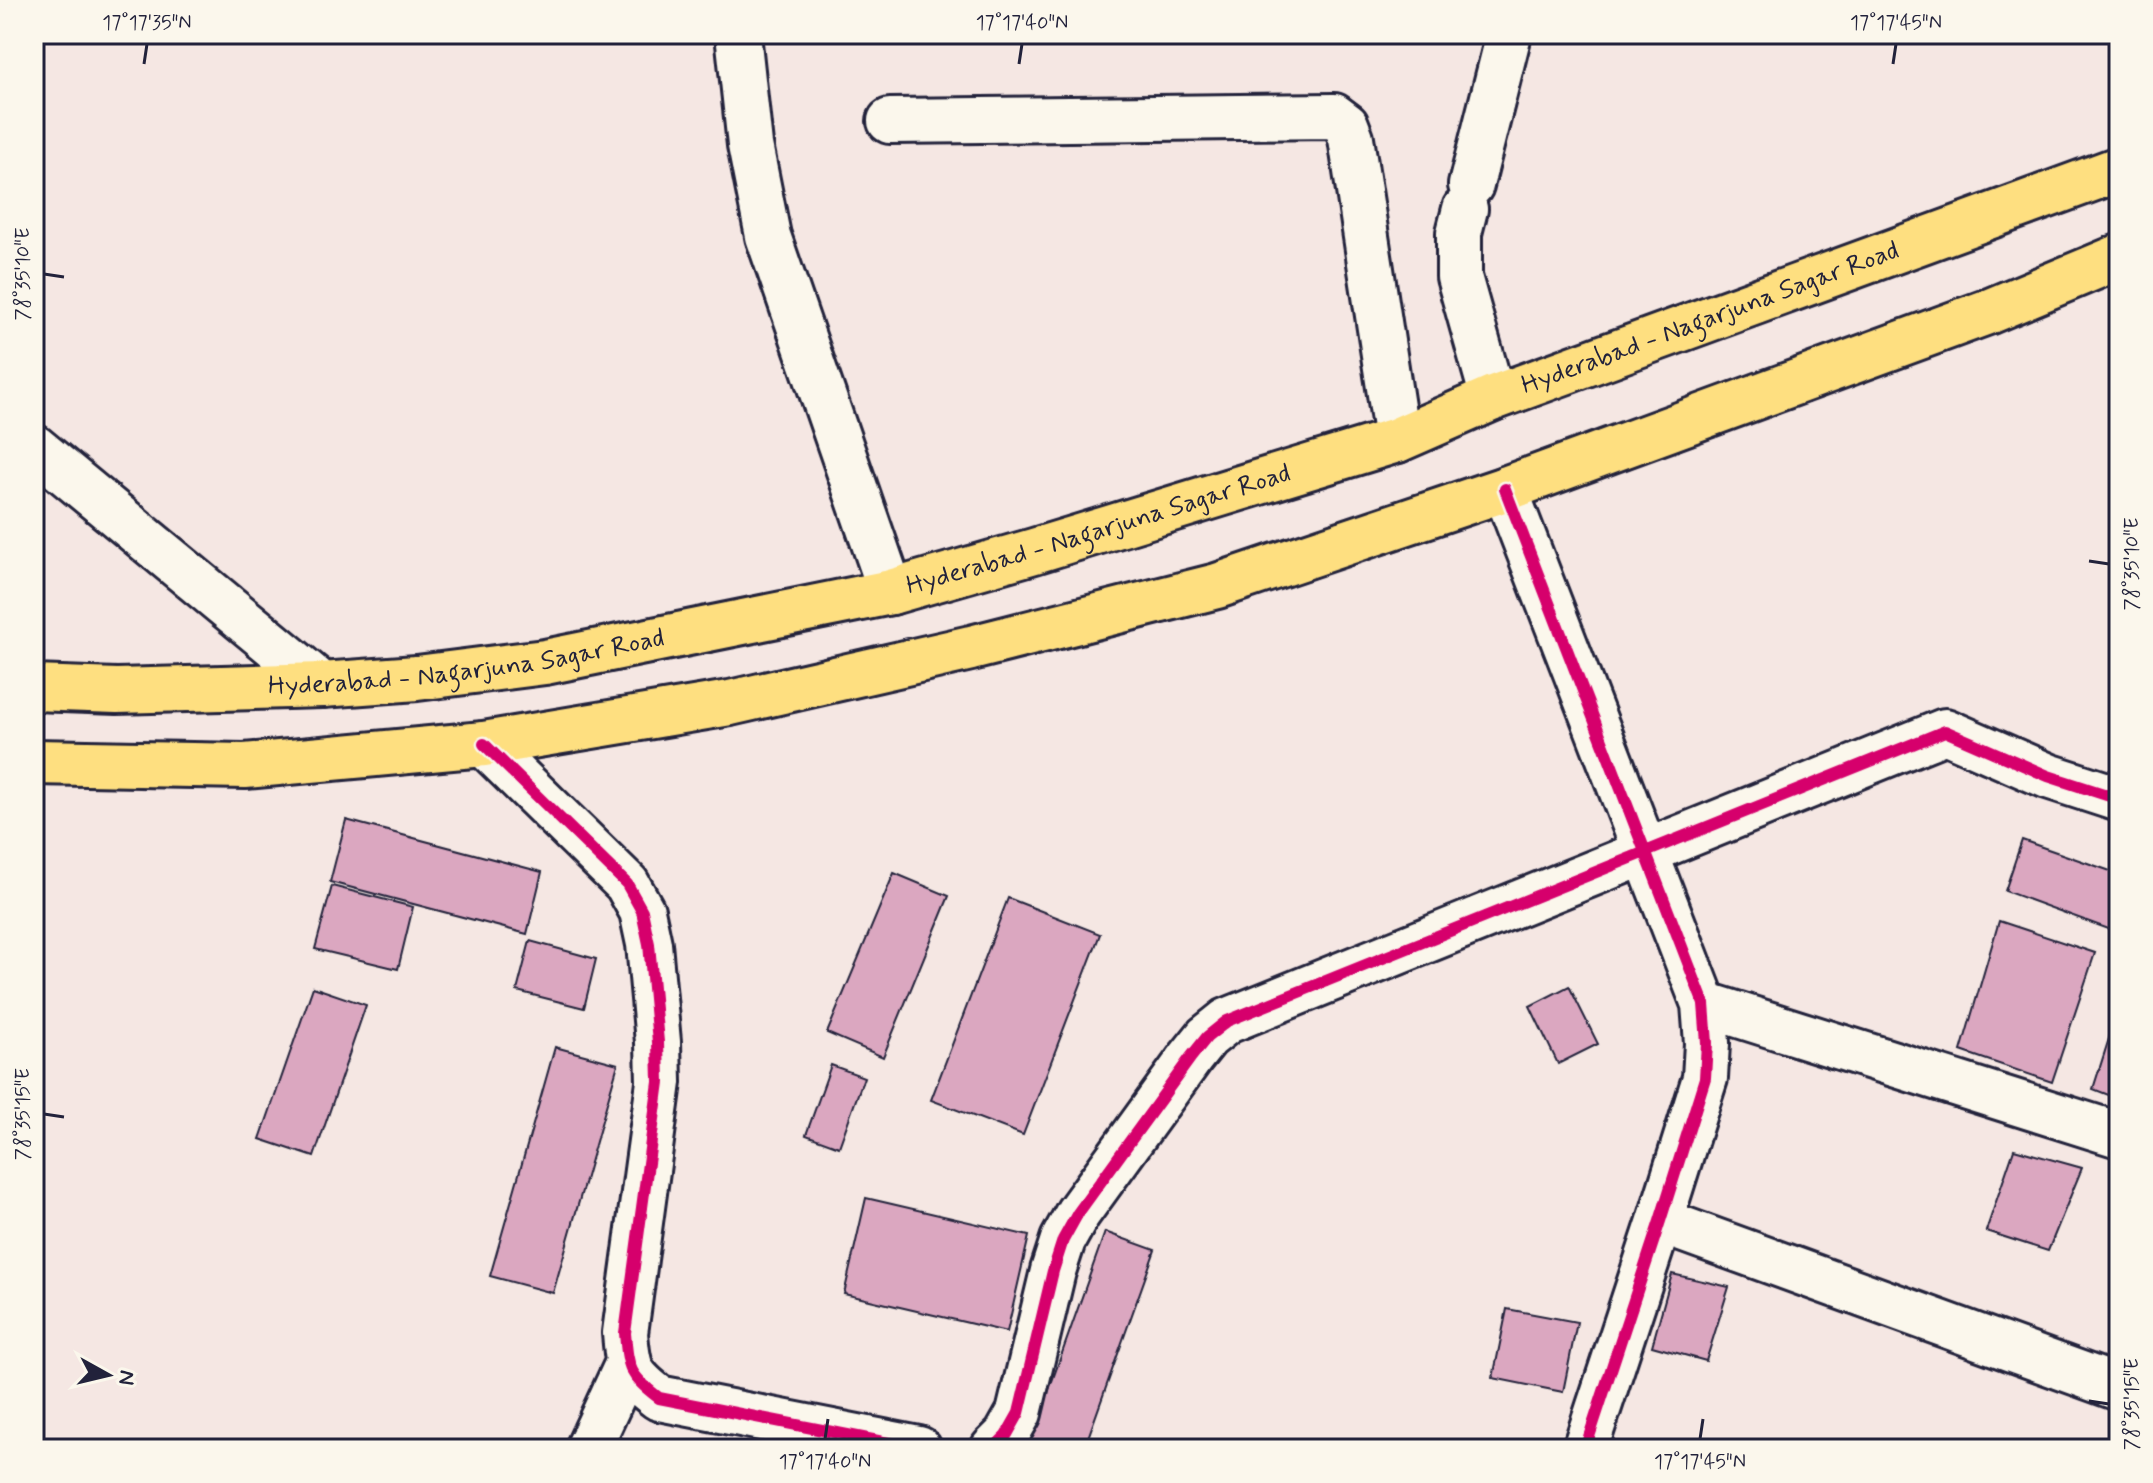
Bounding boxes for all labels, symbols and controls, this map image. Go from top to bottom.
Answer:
text: 17°17'35"N [102,10,192,37]
text: 17°17'40"N [976,10,1068,37]
text: 17°17'45"N [1850,10,1942,37]
text: 78°35'10"E [10,227,37,321]
street label: Hyderabad - Nagarjuna Sagar Road [1517,234,1904,403]
street label: Hyderabad - Nagarjuna Sagar Road [902,456,1295,604]
text: 78°35'10"E [2119,517,2146,611]
street label: Hyderabad - Nagarjuna Sagar Road [268,621,667,704]
text: 78°35'15"E [10,1068,37,1160]
north arrow [68,1335,148,1415]
text: 78°35'15"E [2119,1358,2146,1450]
text: N [111,1368,141,1387]
text: 17°17'40"N [779,1449,871,1476]
text: 17°17'45"N [1654,1449,1746,1476]

